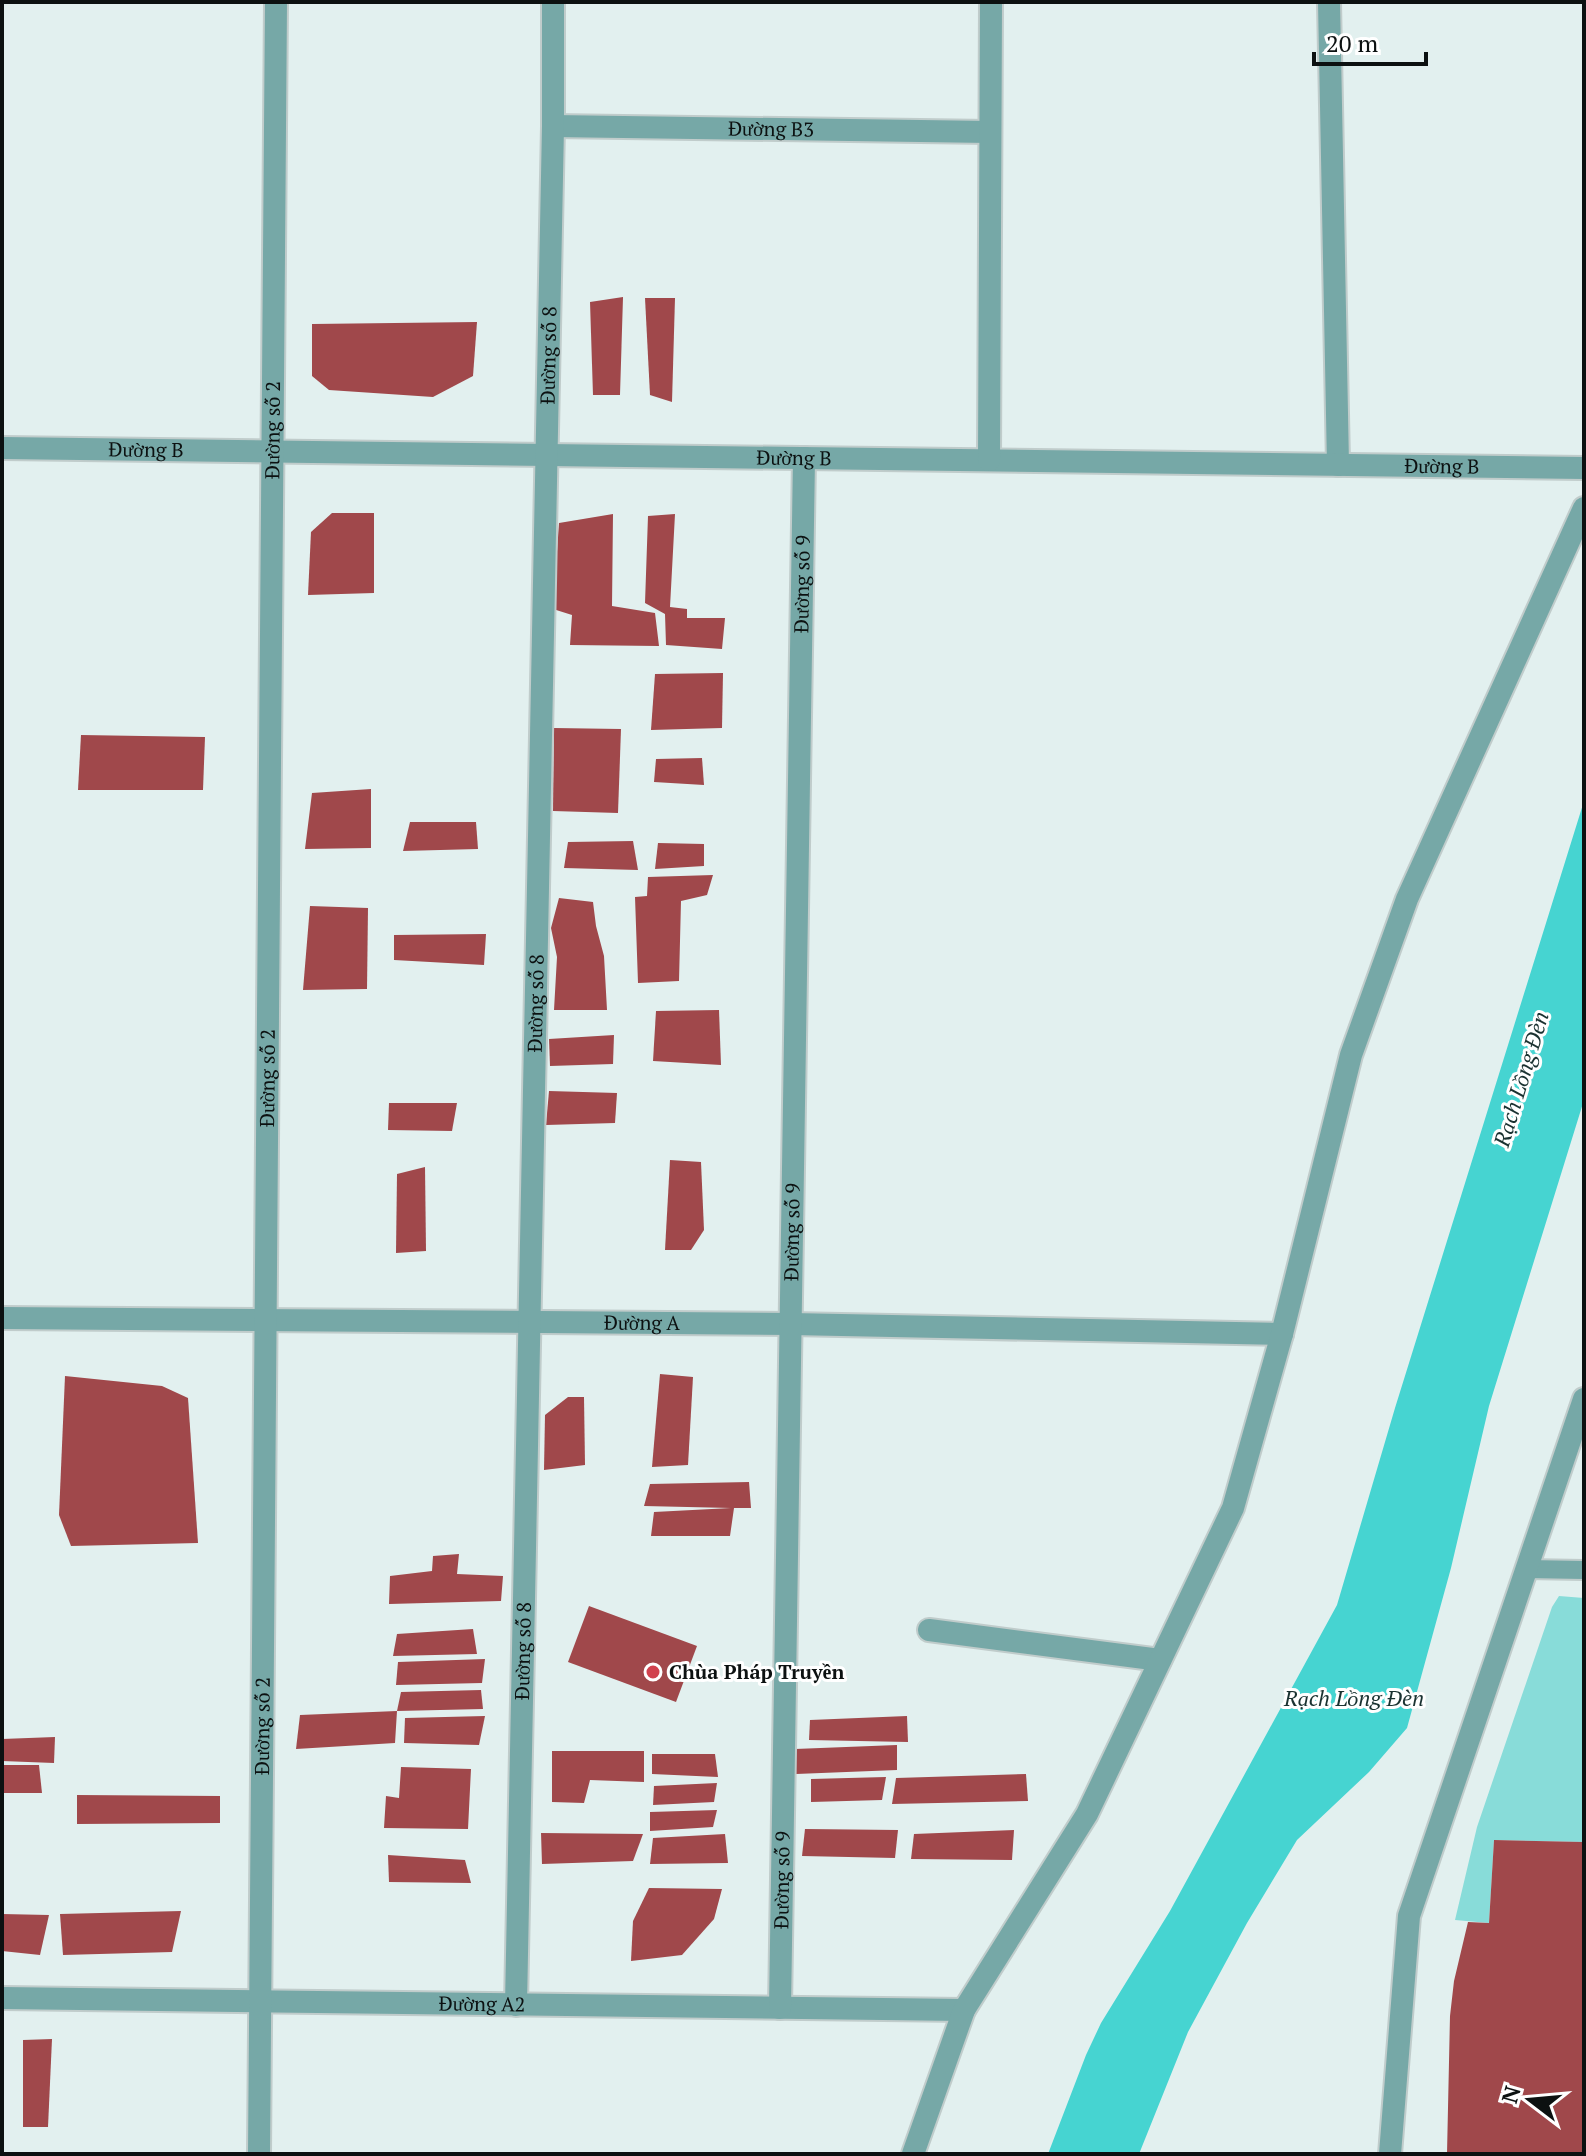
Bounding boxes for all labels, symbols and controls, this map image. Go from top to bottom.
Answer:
scale bar [1314,16,1426,66]
text: 20 m [1326,27,1378,59]
street label: Đường B3 [728,114,814,143]
street label: Đường số 8 [534,306,562,405]
street label: Đường số 2 [258,381,286,479]
street label: Đường B [108,435,184,463]
street label: Đường B [756,444,832,471]
street label: Đường B [1404,452,1480,480]
street label: Đường số 9 [787,535,816,633]
street label: Đường số 8 [521,954,550,1053]
water label: Rạch Lồng Đèn [1486,1008,1555,1151]
street label: Đường số 2 [253,1029,281,1127]
street label: Đường số 9 [777,1183,806,1281]
street label: Đường A [604,1309,681,1336]
street label: Đường số 8 [508,1602,537,1700]
place label: Chùa Pháp Truyền [669,1658,844,1685]
marker: Chùa Pháp Truyền [644,1663,662,1681]
street label: Đường số 2 [248,1677,276,1775]
water label: Rạch Lồng Đèn [1283,1683,1424,1712]
street label: Đường số 9 [767,1831,796,1929]
street label: Đường A2 [438,1989,526,2018]
north arrow [1490,2060,1570,2140]
text: N [1494,2082,1527,2106]

